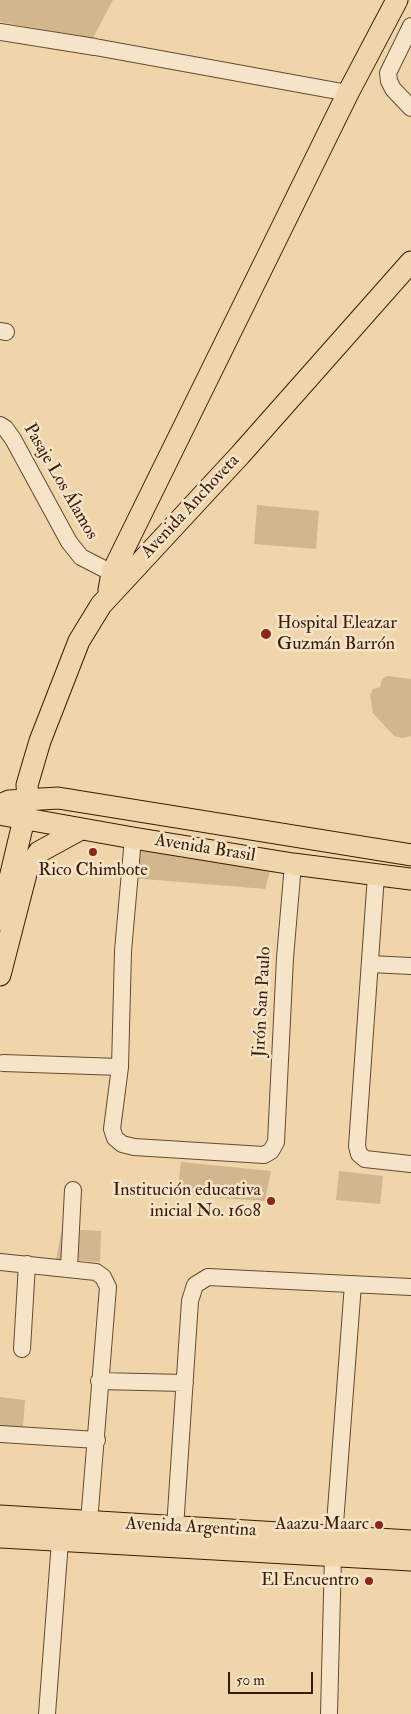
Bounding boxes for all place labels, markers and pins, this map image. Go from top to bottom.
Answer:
place label: Hospital Eleazar Guzmán Barrón [277,613,397,656]
marker: Hospital Eleazar Guzmán Barrón [259,627,273,641]
marker: Rico Chimbote [87,846,99,858]
place label: Rico Chimbote [38,860,148,882]
place label: Institución educativa inicial No. 1608 [113,1180,261,1222]
marker: Institución educativa inicial No. 1608 [265,1195,277,1207]
place label: Aaazu Maarc [275,1514,369,1536]
marker: Aaazu Maarc [373,1519,385,1531]
place label: El Encuentro [261,1570,359,1592]
marker: El Encuentro [363,1575,375,1587]

